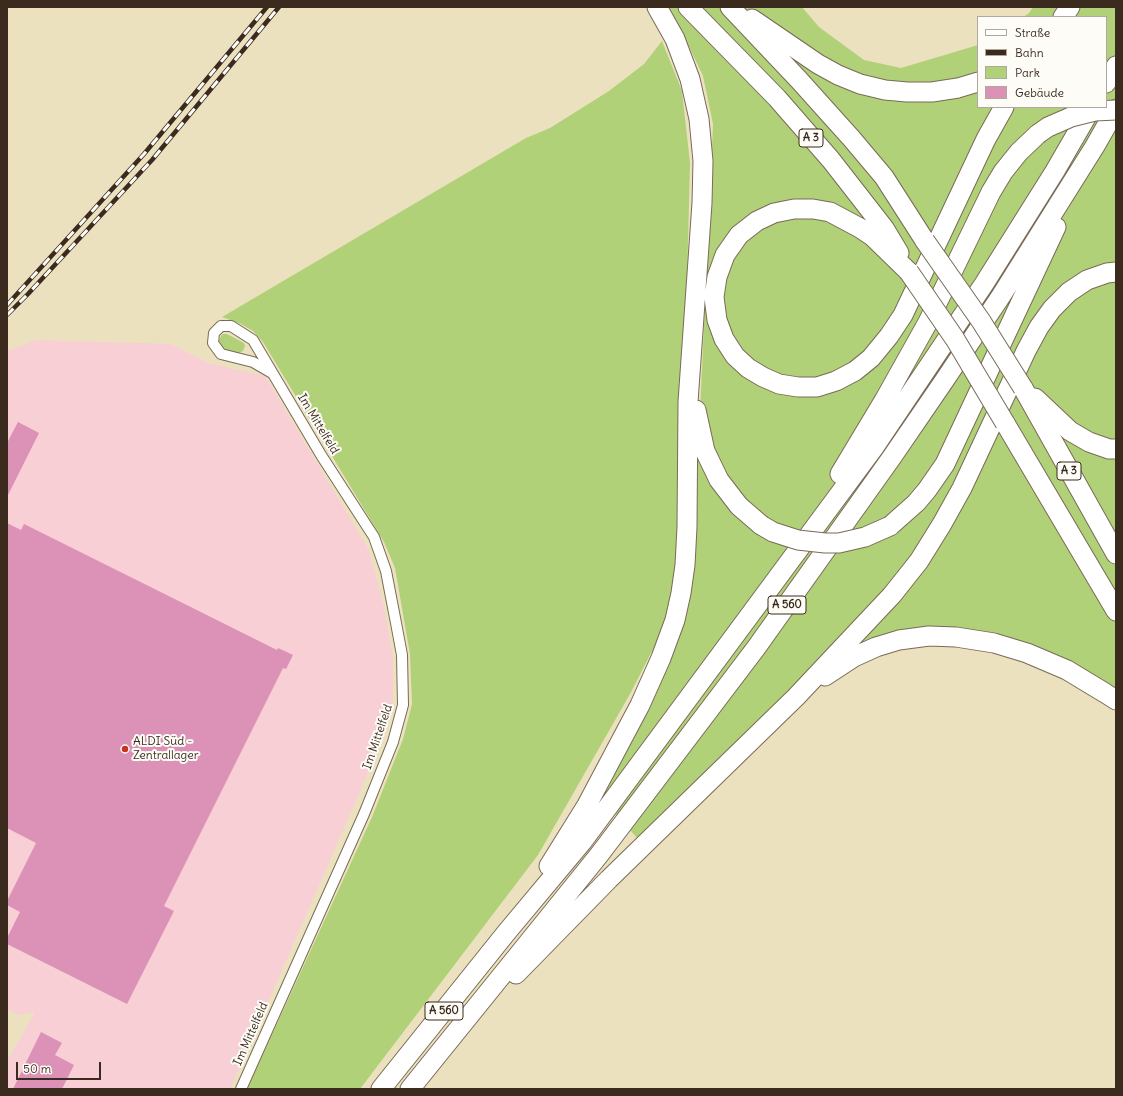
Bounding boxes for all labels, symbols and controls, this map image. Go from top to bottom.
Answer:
legend [977,16,1107,108]
text: Straße [1015,25,1050,40]
text: Bahn [1015,45,1044,60]
text: Park [1015,65,1040,80]
text: Gebäude [1015,85,1064,100]
road number: A 3 [799,129,823,147]
street label: Im Mittelfeld [294,391,342,457]
road number: A 3 [1057,462,1081,480]
road number: A 560 [768,596,806,614]
street label: Im Mittelfeld [360,703,396,771]
place label: ALDI Süd - Zentrallager [133,735,199,763]
marker: ALDI Süd - Zentrallager [120,744,130,754]
street label: Im Mittelfeld [231,1000,271,1068]
road number: A 560 [425,1002,463,1020]
scale bar [18,1054,103,1080]
text: 50 m [23,1061,51,1076]

